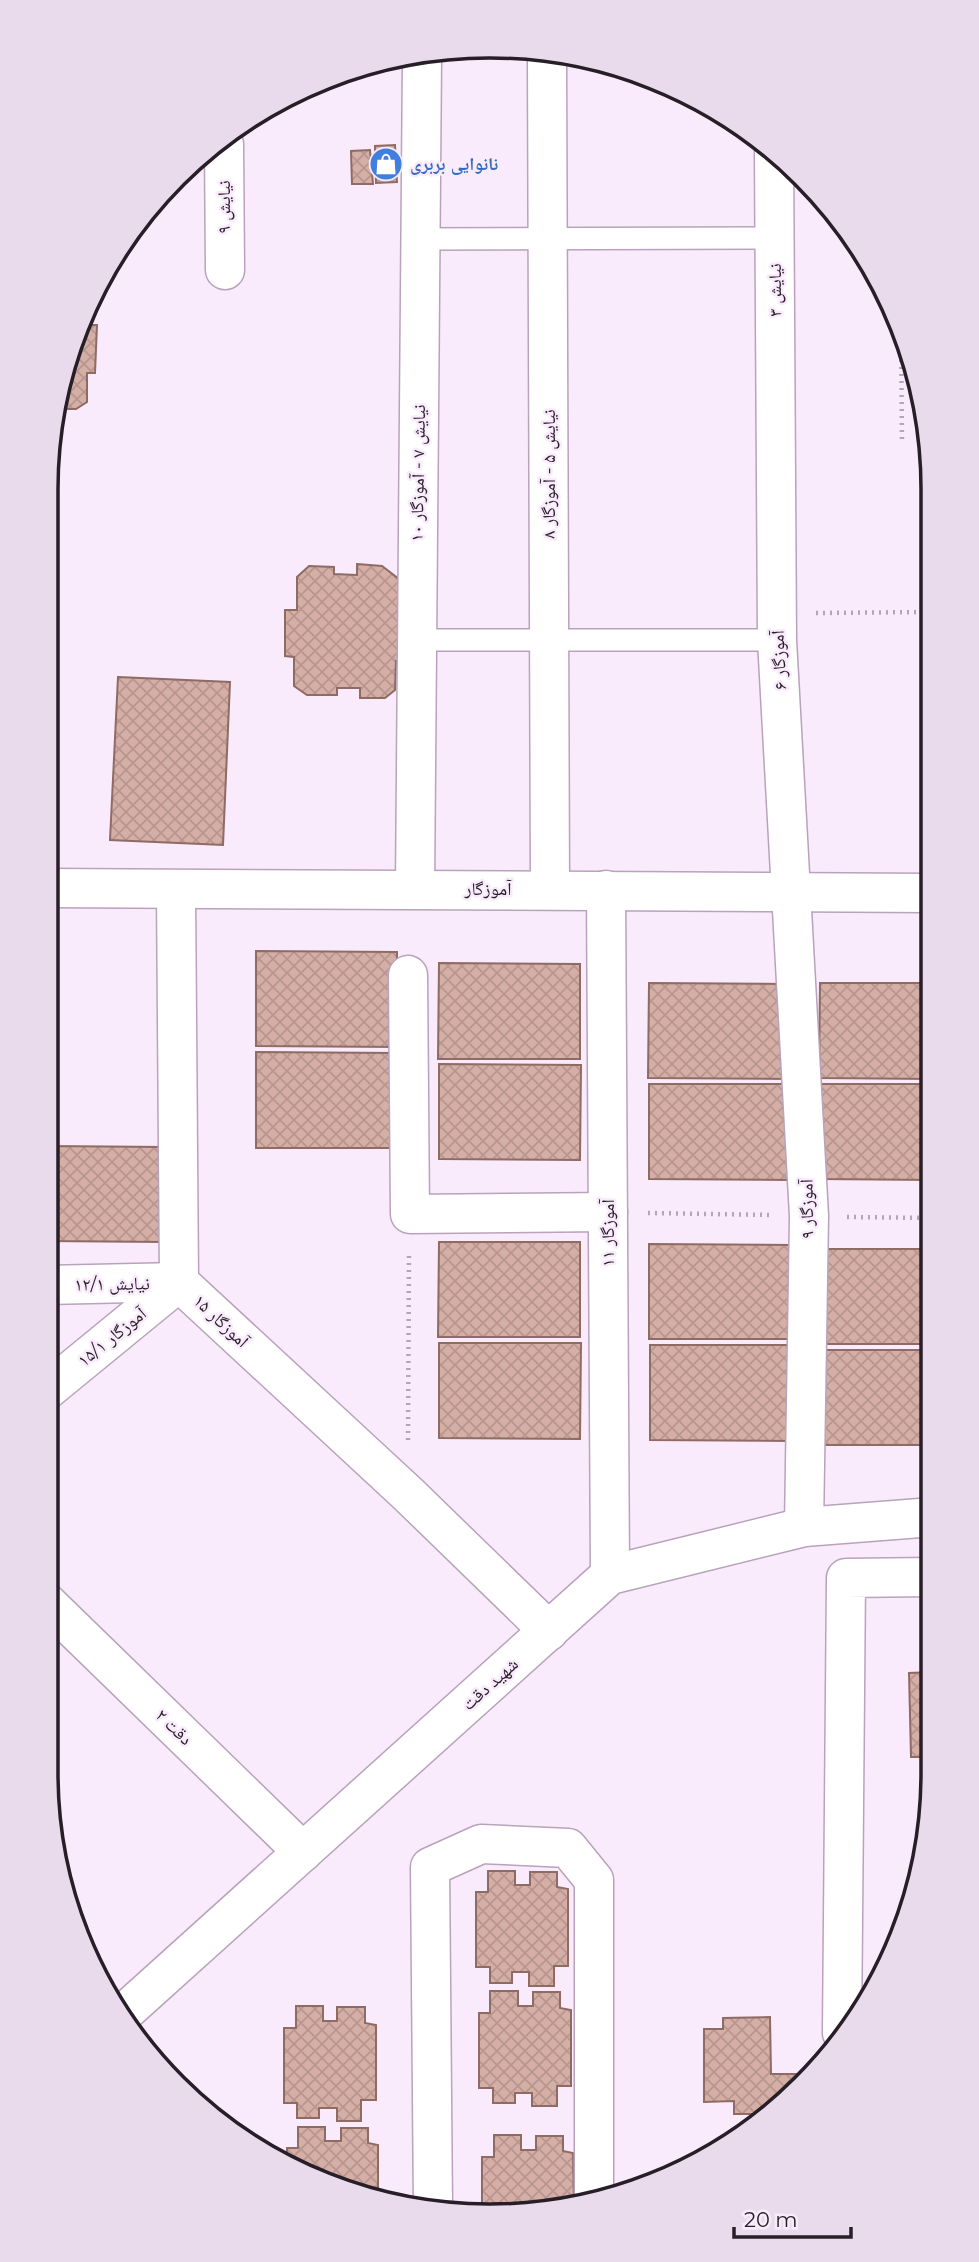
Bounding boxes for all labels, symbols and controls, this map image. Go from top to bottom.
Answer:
shop icon: نانوایی بربری [367,145,405,183]
place label: نانوایی بربری [410,153,498,175]
street label: نیایش ۹ [213,180,235,234]
street label: نیایش ۳ [764,263,786,317]
street label: نیایش ۷ - آموزگار ۱۰ [406,404,430,542]
street label: نیایش ۵ - آموزگار ۸ [538,409,560,539]
street label: آموزگار ۶ [766,629,792,690]
street label: آموزگار [464,878,512,900]
street label: آموزگار ۹ [795,1179,819,1239]
street label: آموزگار ۱۱ [597,1199,619,1267]
street label: نیایش ۱۲/۱ [74,1272,150,1296]
street label: آموزگار ۱۵ [189,1290,254,1352]
street label: آموزگار ۱۵/۱ [73,1302,151,1371]
street label: شهید دقت [457,1653,523,1715]
street label: دقت ۲ [151,1704,197,1750]
scale bar [734,2196,851,2240]
text: 20 m [744,2207,798,2232]

